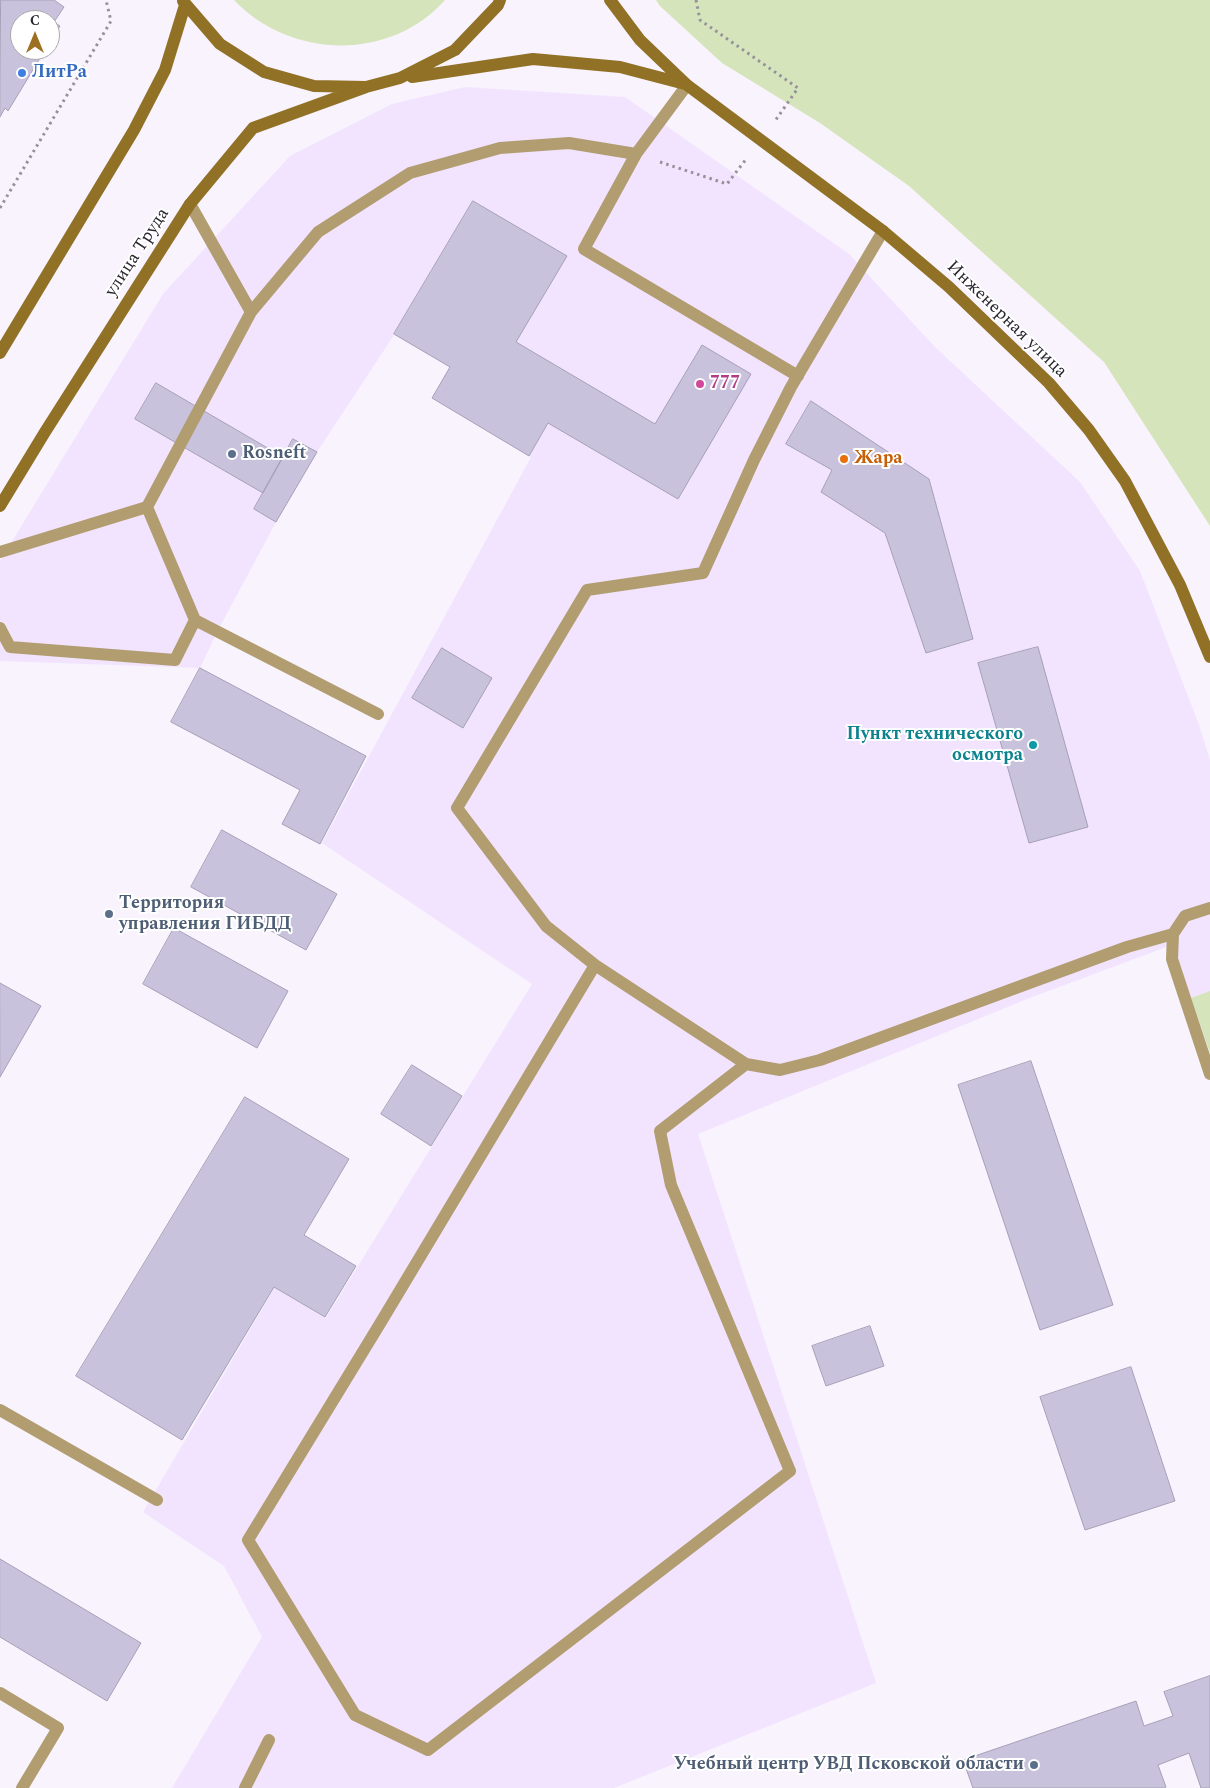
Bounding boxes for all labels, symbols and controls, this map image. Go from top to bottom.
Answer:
north arrow [10,10,60,60]
text: С [30,10,40,31]
place label: ЛитРа [32,62,87,84]
marker: ЛитРа [16,67,28,79]
street label: улица Труда [101,204,175,302]
street label: Инженерная улица [941,257,1071,383]
place label: 777 [710,373,740,395]
marker: 777 [694,378,706,390]
place label: Rosneft [242,443,306,465]
marker: Rosneft [226,448,238,460]
place label: Жара [854,448,903,470]
marker: Жара [838,453,850,465]
place label: Пункт технического осмотра [846,724,1023,766]
marker: Пункт технического осмотра [1027,739,1039,751]
place label: Территория управления ГИБДД [119,893,291,936]
marker: Территория управления ГИБДД [103,908,115,920]
place label: Учебный центр УВД Псковской области [674,1754,1024,1776]
marker: Учебный центр УВД Псковской области [1028,1759,1040,1771]

